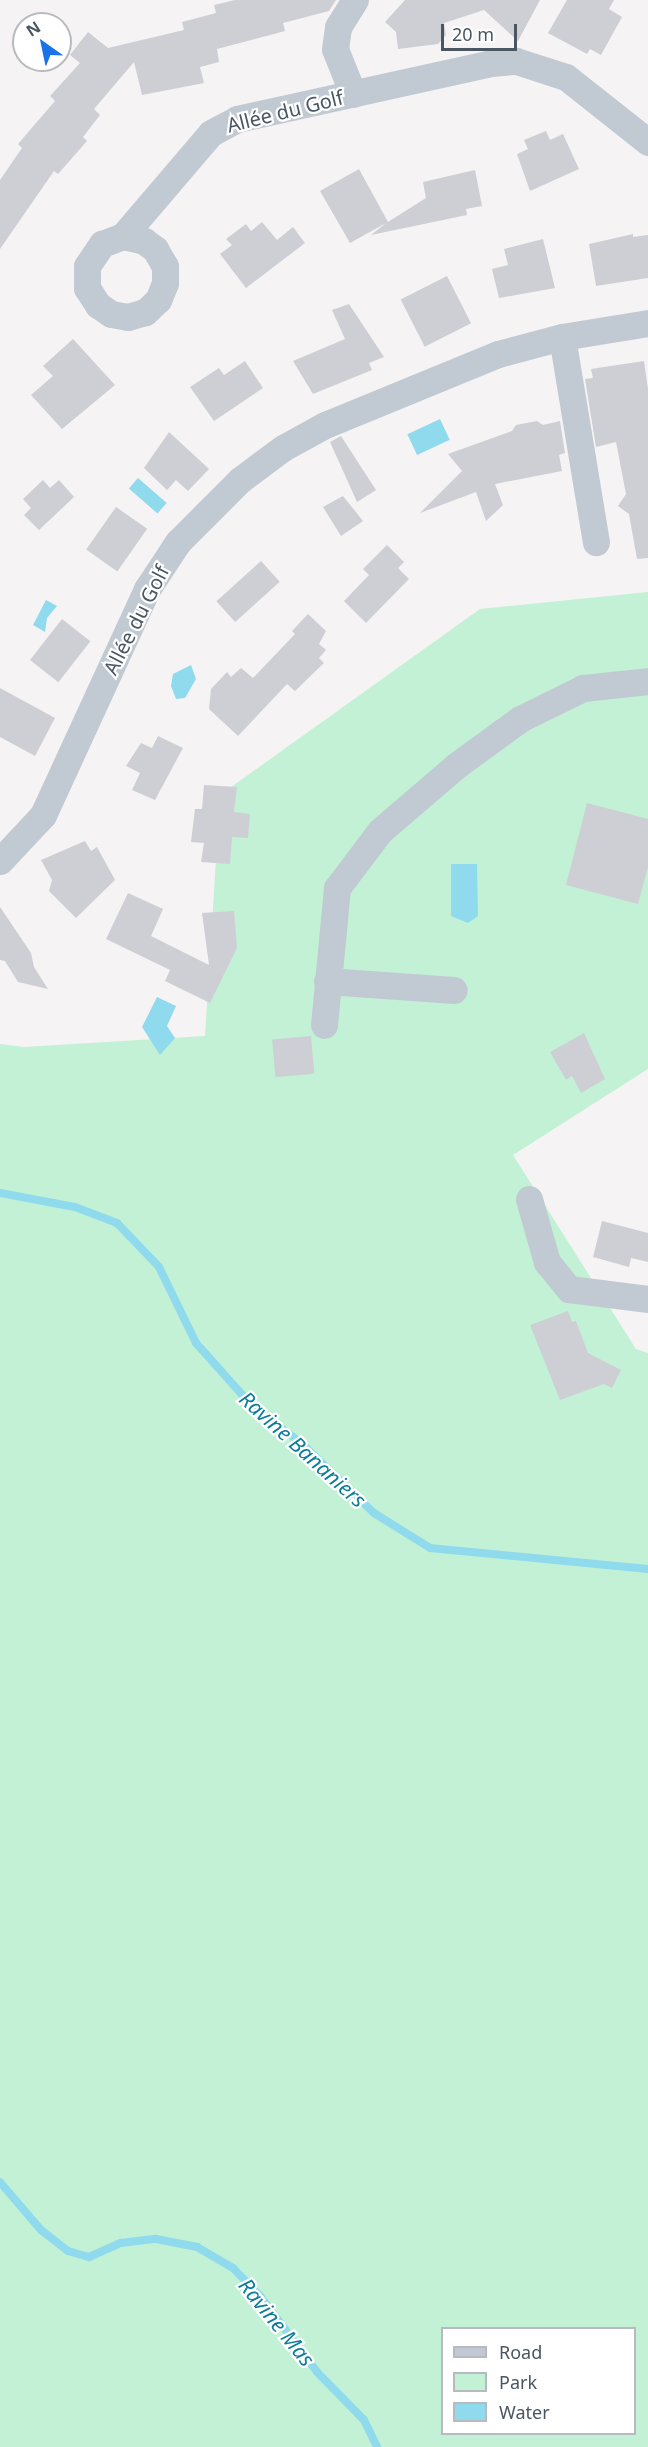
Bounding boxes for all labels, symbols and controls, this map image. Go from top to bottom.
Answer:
north arrow [12,12,72,72]
scale bar [444,12,520,50]
text: N [22,16,45,41]
text: 20 m [452,22,494,46]
street label: Allée du Golf [224,85,346,137]
street label: Allée du Golf [98,561,174,679]
water label: Ravine Bananiers [235,1386,371,1512]
water label: Ravine Mas [234,2273,320,2371]
legend [441,2327,636,2435]
text: Road [499,2340,542,2364]
text: Park [499,2370,537,2394]
text: Water [499,2400,550,2424]

